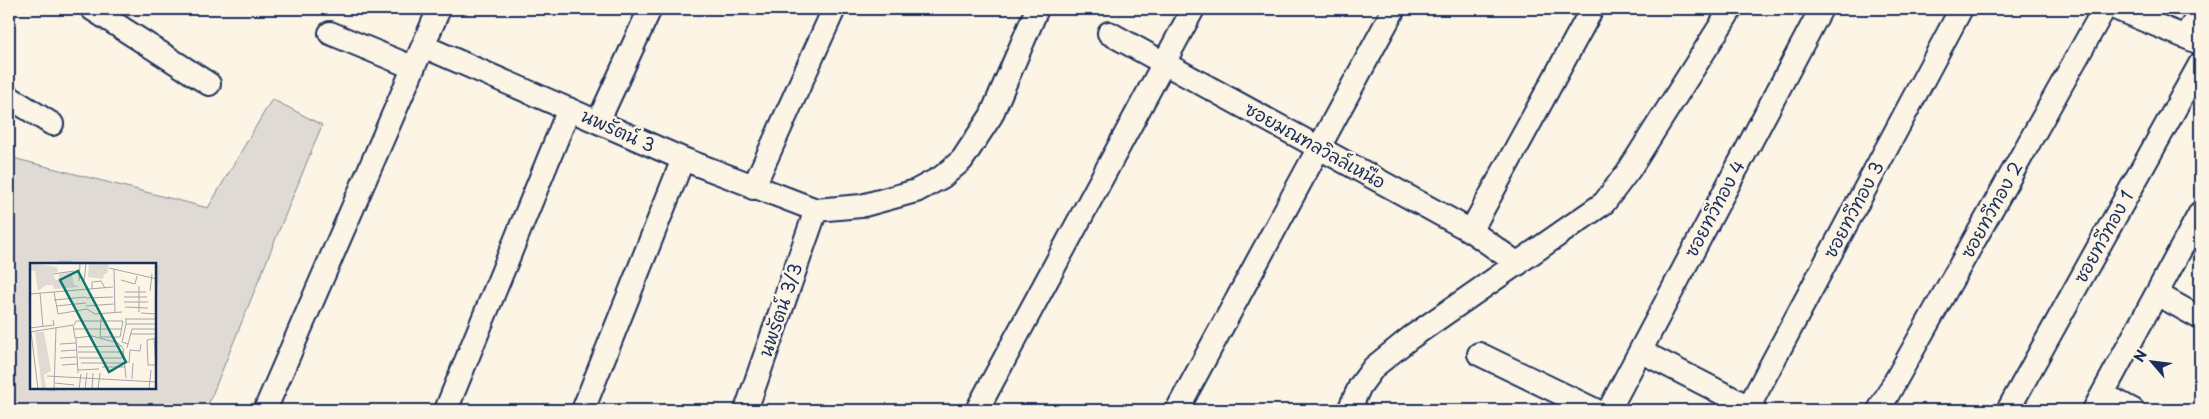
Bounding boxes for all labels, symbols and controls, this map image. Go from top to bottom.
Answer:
street label: ซอยมณฑลวิลล์เหนือ [1240,95,1391,195]
street label: นพรัตน์ 3 [577,101,660,158]
street label: ซอยทวีทอง 4 [1677,155,1751,262]
street label: ซอยทวีทอง 3 [1816,156,1890,263]
street label: ซอยทวีทอง 2 [1953,156,2028,263]
street label: ซอยทวีทอง 1 [2066,185,2139,288]
street label: นพรัตน์ 3/3 [751,259,808,360]
inset map [30,263,156,389]
north arrow [2126,336,2176,386]
text: N [2128,346,2152,365]

